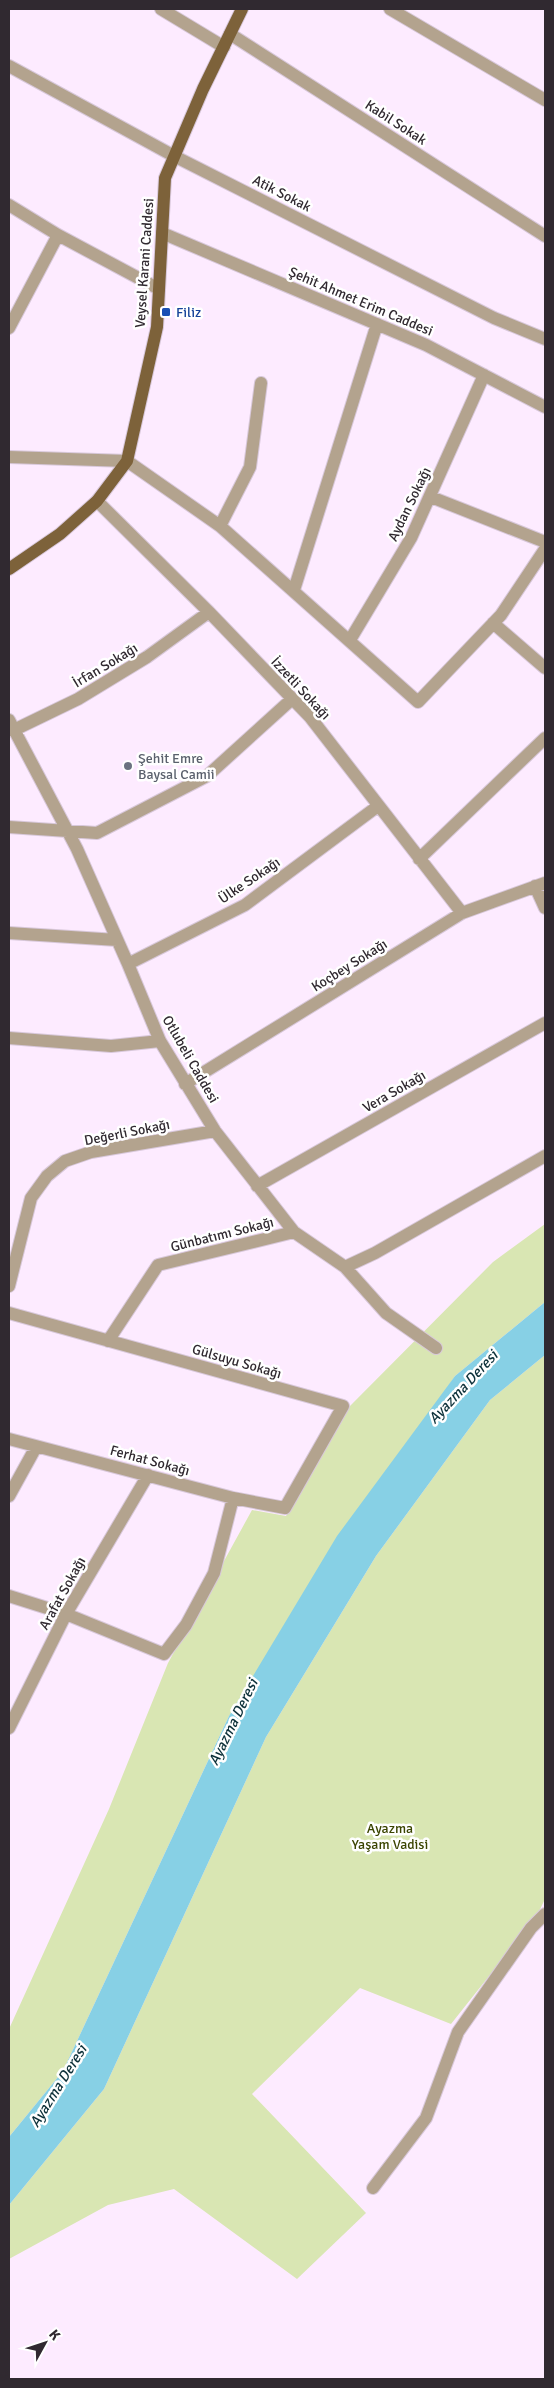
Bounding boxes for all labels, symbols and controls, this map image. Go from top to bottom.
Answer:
street label: Kabil Sokak [362,96,430,149]
street label: Atik Sokak [250,171,314,215]
street label: Veysel Karani Caddesi [131,197,158,329]
street label: Şehit Ahmet Erim Caddesi [286,263,435,340]
place label: Filiz [176,304,201,321]
marker: Filiz [160,306,172,318]
street label: Aydan Sokağı [384,464,435,544]
street label: İrfan Sokağı [70,639,141,691]
street label: İzzetli Sokağı [267,653,334,723]
place label: Şehit Emre Baysal Camii [138,750,215,783]
marker: Şehit Emre Baysal Camii [122,760,134,772]
street label: Ülke Sokağı [215,854,283,907]
street label: Koçbey Sokağı [308,935,390,995]
street label: Otlubeli Caddesi [159,1012,222,1106]
street label: Vera Sokağı [360,1067,429,1116]
street label: Değerli Sokağı [83,1116,171,1149]
street label: Günbatımı Sokağı [169,1213,275,1256]
street label: Gülsuyu Sokağı [190,1341,283,1382]
water label: Ayazma Deresi [425,1345,503,1427]
street label: Ferhat Sokağı [108,1442,192,1479]
street label: Arafat Sokağı [35,1554,89,1633]
water label: Ayazma Deresi [204,1674,262,1768]
park label: Ayazma Yaşam Vadisi [352,1820,428,1853]
water label: Ayazma Deresi [26,2040,91,2130]
north arrow [20,2318,70,2368]
text: K [45,2326,64,2344]

